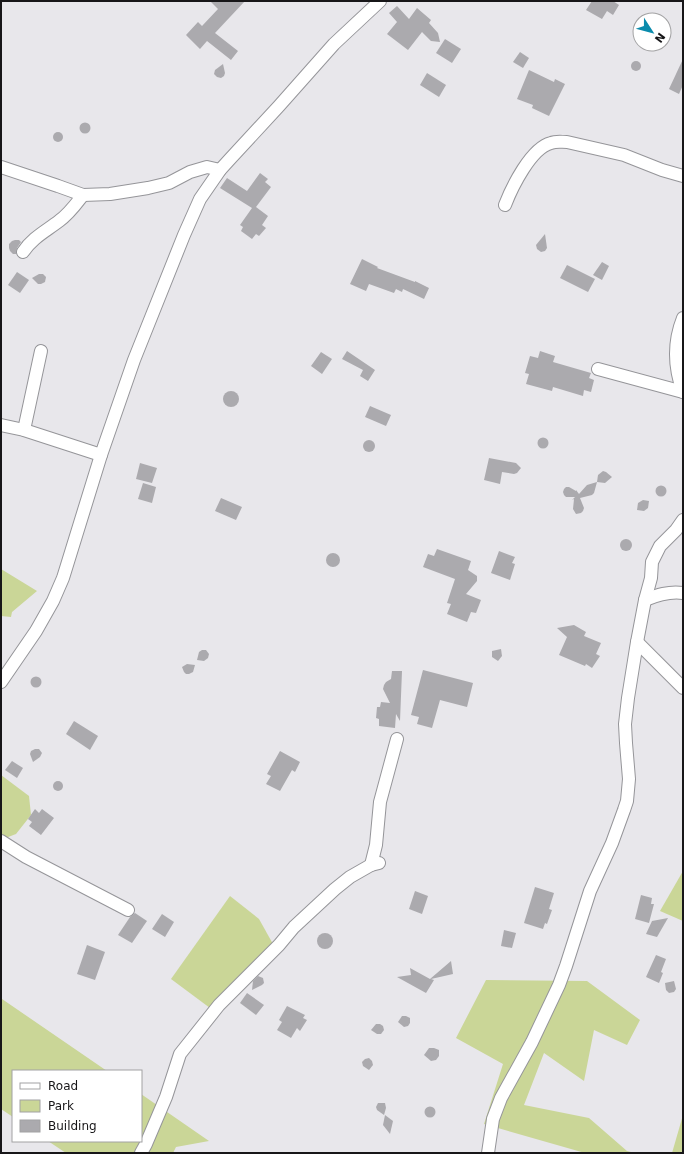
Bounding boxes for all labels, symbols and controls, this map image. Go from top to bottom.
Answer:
north arrow [632,12,672,52]
text: N [652,30,668,45]
legend [12,1070,142,1142]
text: Road [48,1079,78,1093]
text: Park [48,1099,74,1113]
text: Building [48,1119,97,1133]

